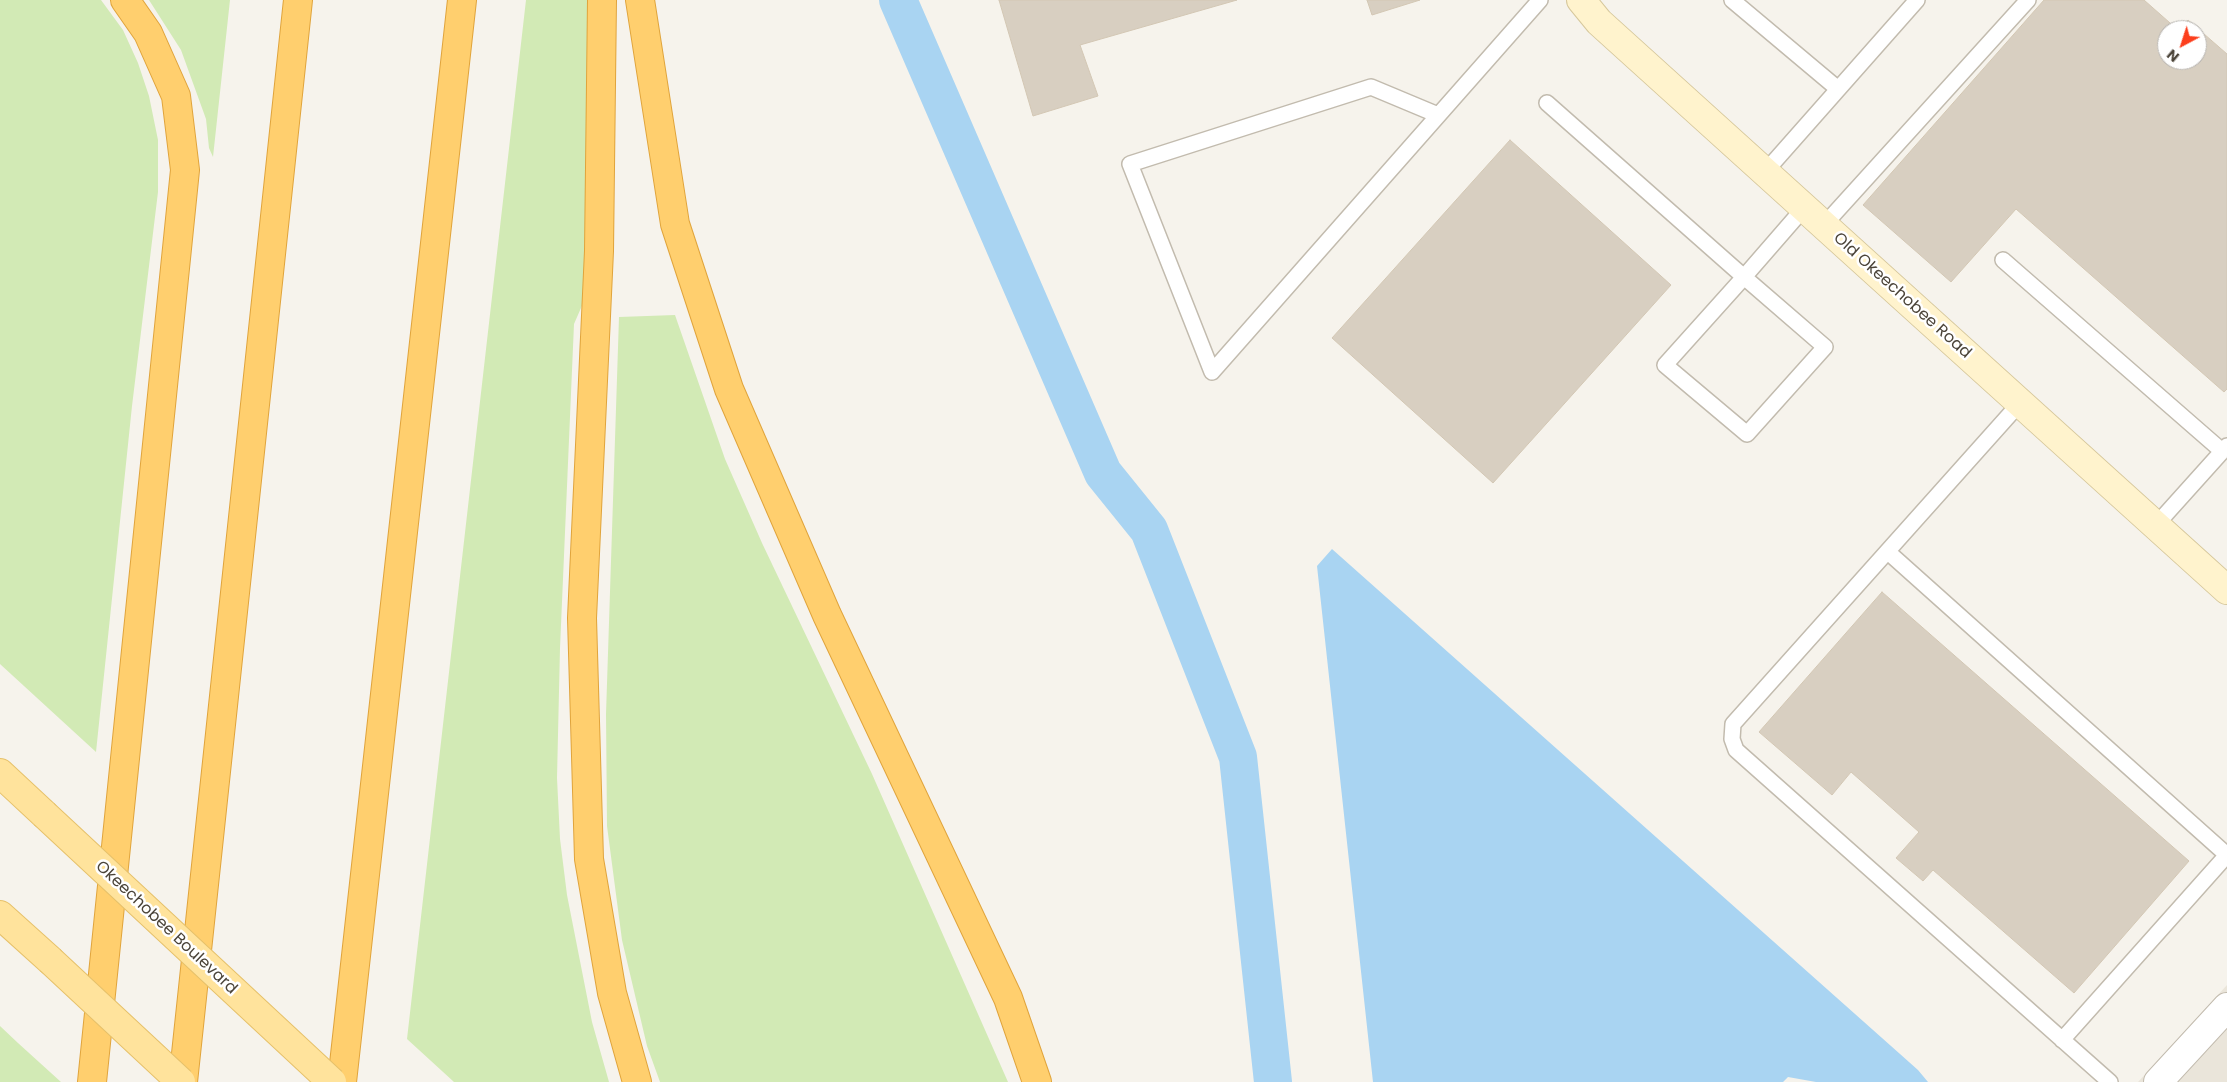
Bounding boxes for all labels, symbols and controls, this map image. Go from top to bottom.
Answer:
north arrow [2157,20,2207,70]
text: N [2163,45,2183,67]
street label: Old Okeechobee Road [1829,229,1975,363]
street label: Okeechobee Boulevard [91,857,241,999]

